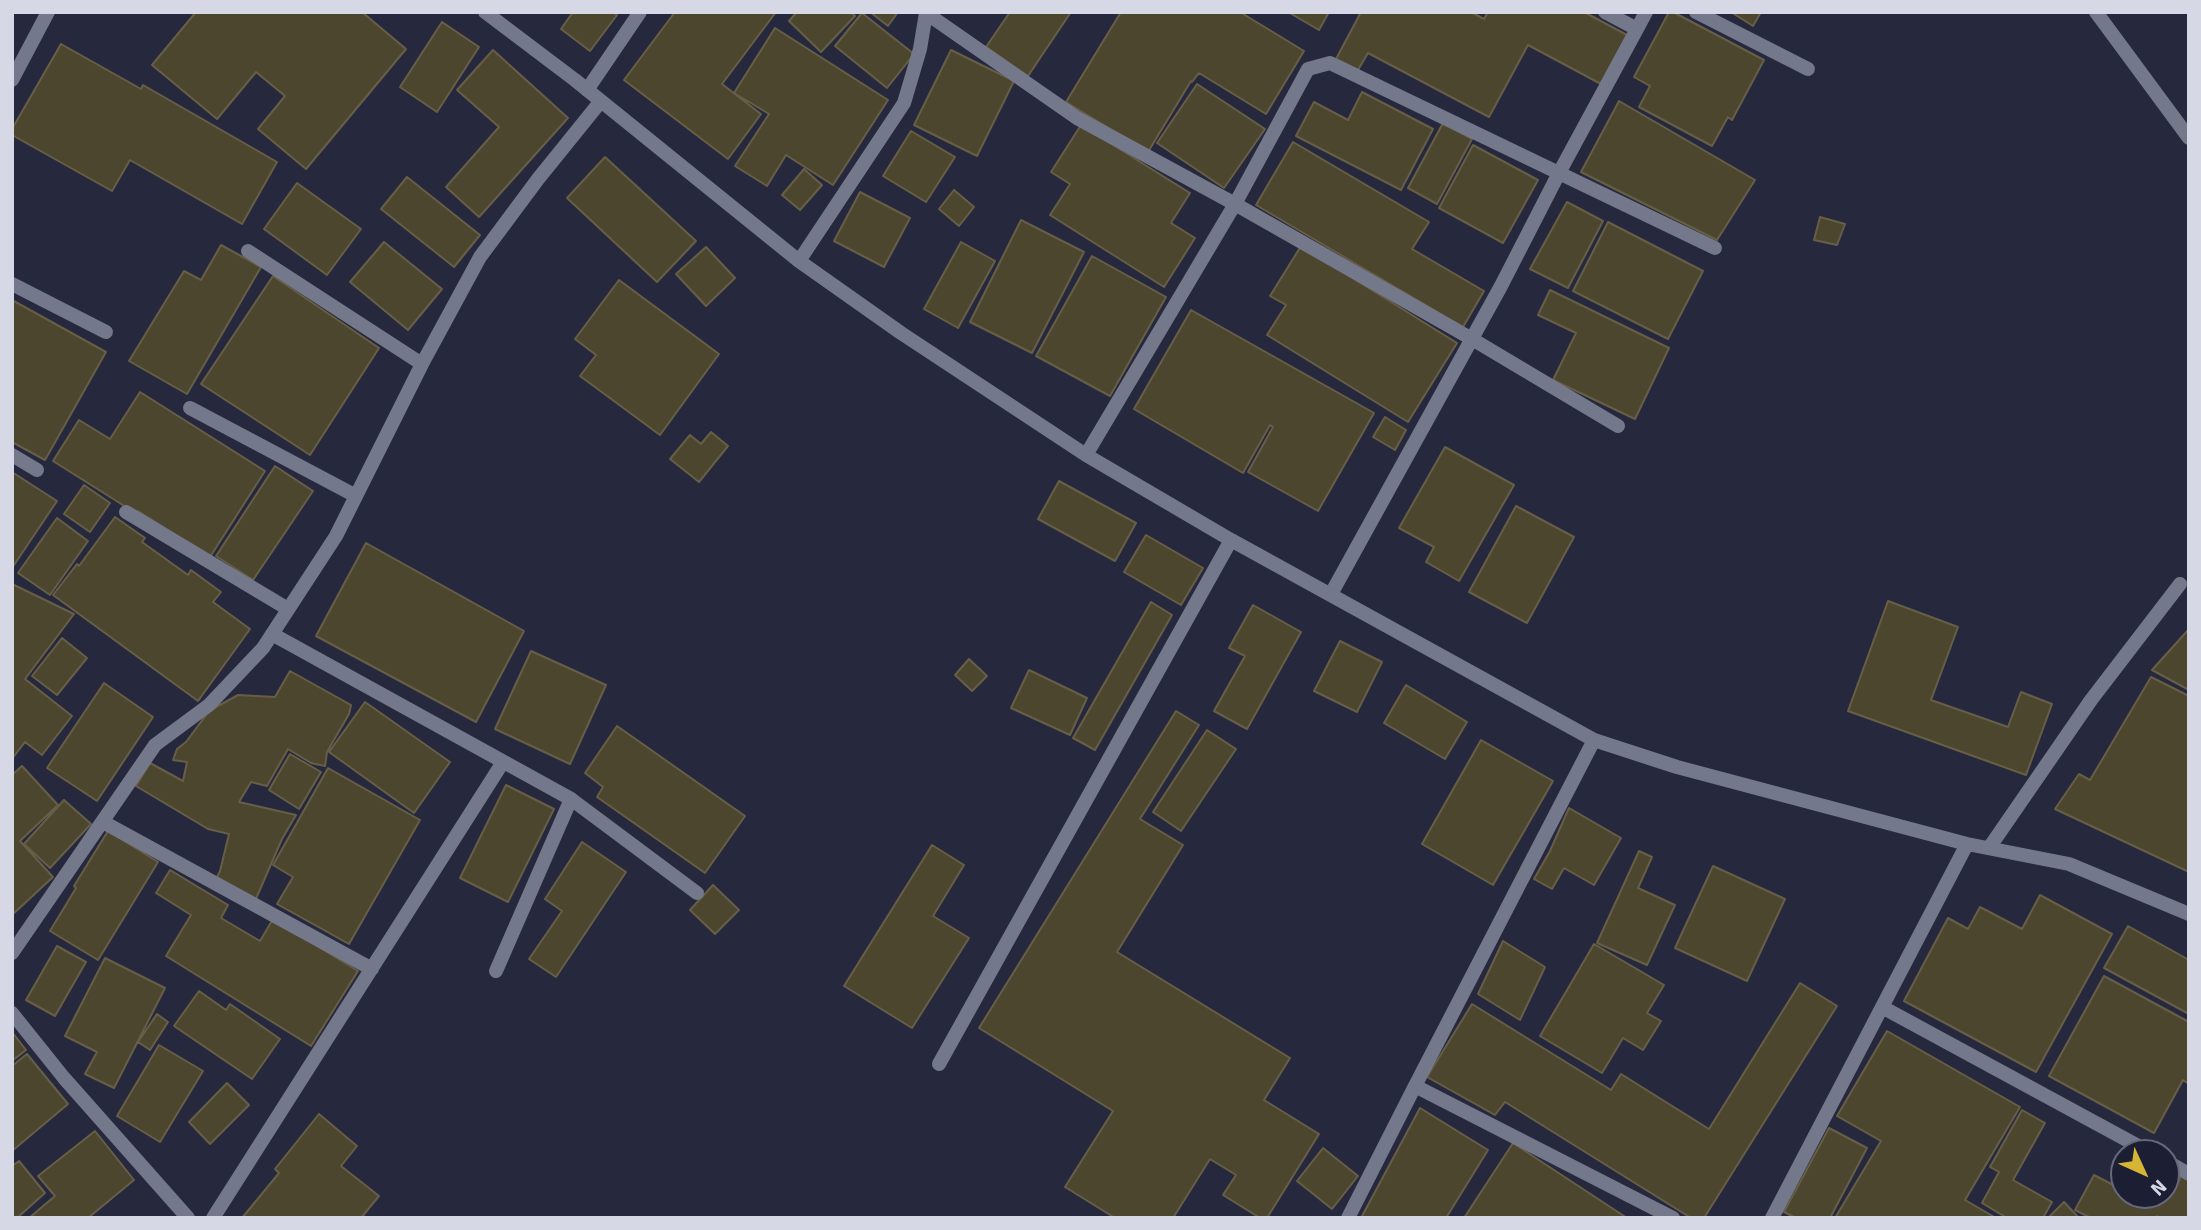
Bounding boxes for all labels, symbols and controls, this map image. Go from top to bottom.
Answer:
north arrow [2110,1139,2180,1209]
text: N [2145,1174,2172,1201]

